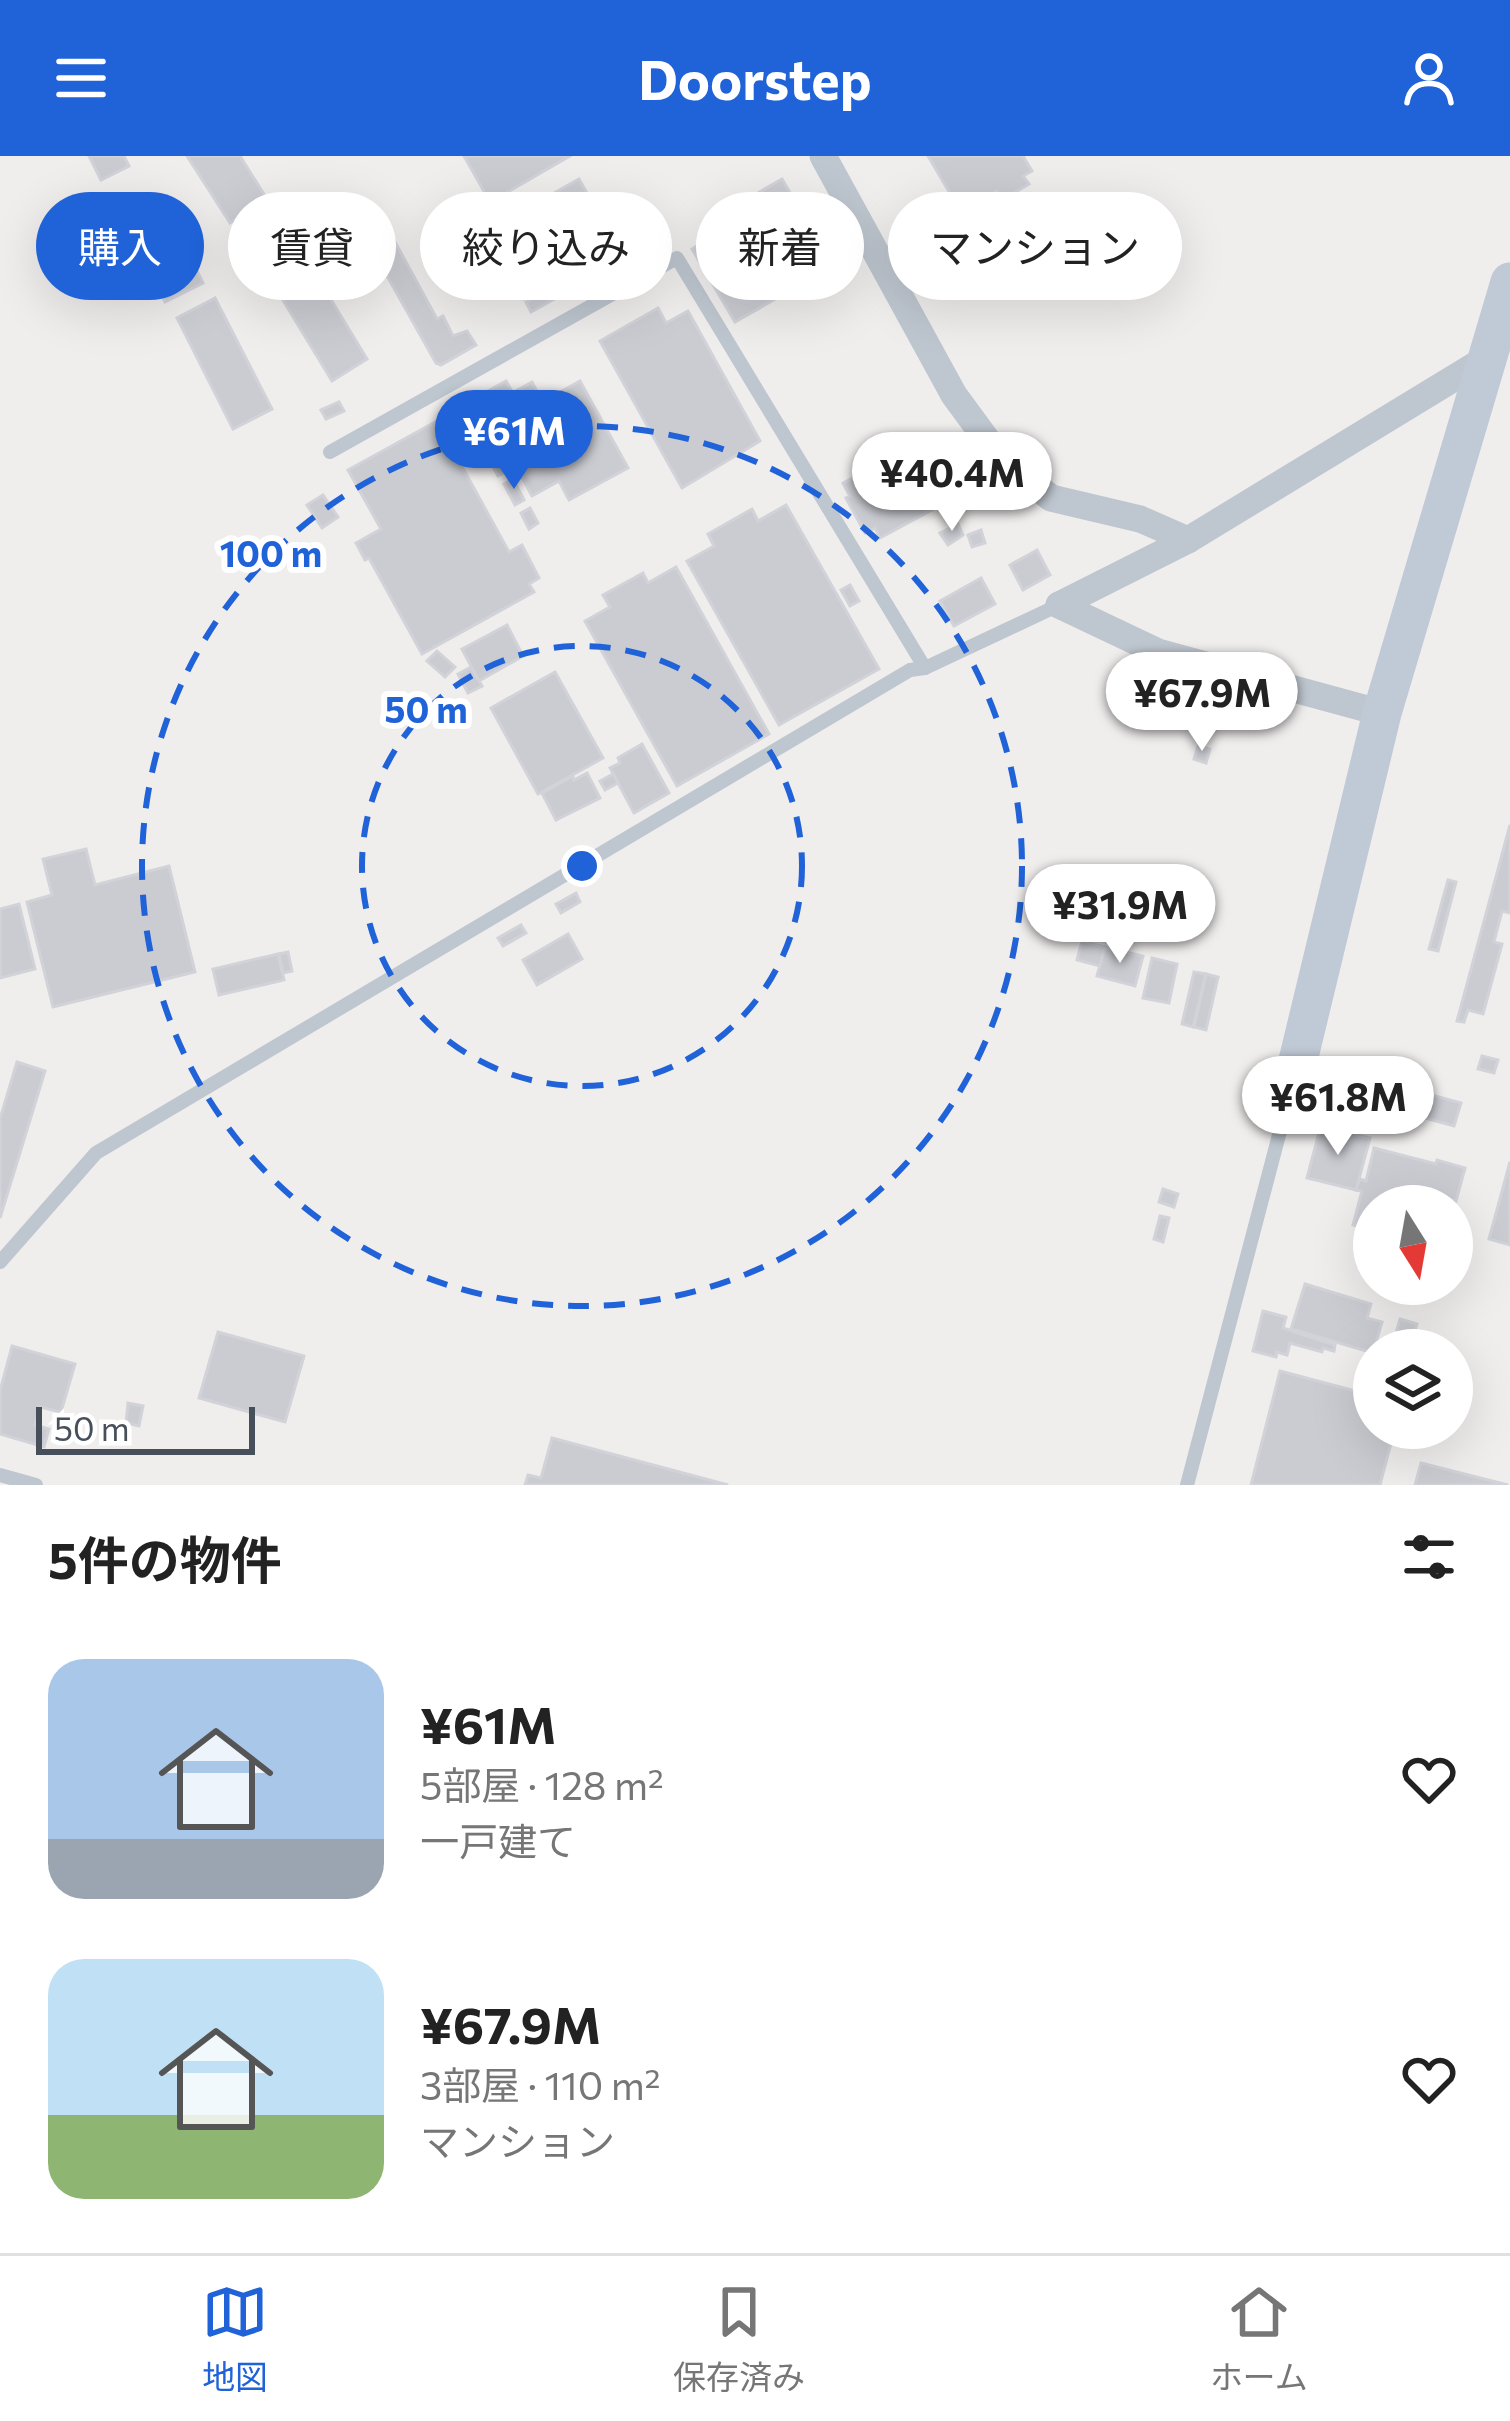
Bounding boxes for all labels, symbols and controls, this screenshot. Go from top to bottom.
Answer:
icon: menu [48,45,114,111]
text: Doorstep [638,45,872,111]
icon: person [1396,45,1462,111]
chip: 購入 [36,192,204,300]
chip: 賃貸 [228,192,396,300]
chip: 絞り込み [420,192,672,300]
chip: 新着 [696,192,864,300]
chip: マンション [888,192,1182,300]
pin: ¥61M [443,390,585,492]
text: ¥61M [462,405,566,453]
pin: ¥40.4M [854,432,1050,534]
text: ¥40.4M [879,447,1025,495]
text: 100 m [220,530,322,574]
pin: ¥67.9M [1104,652,1300,754]
text: ¥67.9M [1133,667,1271,715]
text: 50 m [384,686,468,730]
centre of rings [561,845,603,887]
pin: ¥31.9M [1022,864,1218,966]
text: ¥31.9M [1052,879,1188,927]
pin: ¥61.8M [1240,1056,1436,1158]
text: ¥61.8M [1269,1071,1407,1119]
north arrow [1353,1185,1473,1305]
map controls [1353,1185,1473,1449]
button: layers [1353,1329,1473,1449]
scale bar [36,1401,255,1454]
text: 50 m [54,1407,130,1448]
icon: filters [1396,1524,1462,1590]
text: 5件の物件 [48,1527,282,1590]
text: ¥61M [420,1692,556,1755]
icon: home [144,1707,288,1851]
icon: heart [1396,1746,1462,1812]
text: 5部屋 · 128 m² [420,1760,664,1808]
text: 一戸建て [420,1816,576,1864]
text: ¥67.9M [420,1992,601,2055]
icon: home [144,2007,288,2151]
icon: heart [1396,2046,1462,2112]
text: 3部屋 · 110 m² [420,2060,660,2108]
text: マンション [420,2116,615,2164]
tab: 地図 [202,2279,268,2399]
tab: 保存済み [673,2279,805,2399]
tab: ホーム [1210,2279,1308,2399]

